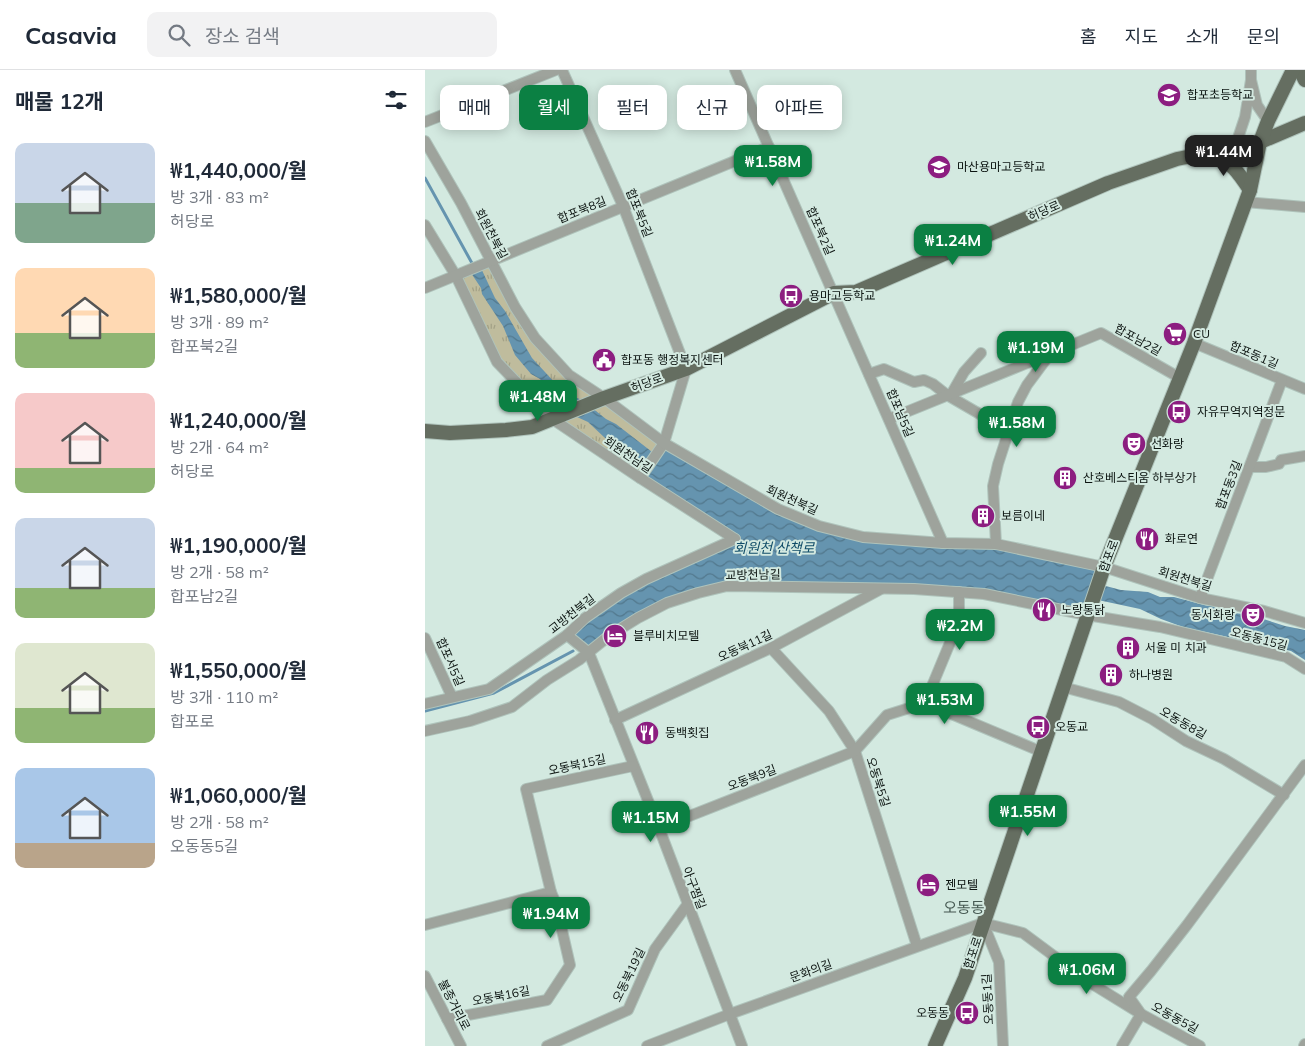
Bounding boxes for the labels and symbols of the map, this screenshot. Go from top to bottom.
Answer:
school or university icon: 합포초등학교 [1156,82,1182,108]
place label: 합포초등학교 [1187,87,1253,102]
pin: ₩1.44M [1183,134,1265,177]
pin: ₩1.58M [732,144,814,187]
school or university icon: 마산용마고등학교 [926,154,952,180]
place label: 마산용마고등학교 [957,159,1045,174]
street label: 합포북5길 [623,186,656,239]
street label: 합포북8길 [555,193,608,226]
street label: 허당로 [1026,197,1062,224]
street label: 합포북2길 [803,204,838,257]
street label: 회원천북길 [472,206,511,262]
pin: ₩1.24M [912,224,994,266]
bus stop icon: 용마고등학교 [778,283,804,309]
place label: 용마고등학교 [809,288,875,303]
street label: 합포남2길 [1112,321,1164,359]
supermarket icon: CU [1162,321,1188,347]
place label: CU [1193,326,1210,341]
pin: ₩1.19M [995,330,1077,373]
street label: 합포동1길 [1228,338,1281,371]
public building icon: 합포동 행정복지센터 [591,347,617,373]
place label: 합포동 행정복지센터 [621,352,724,367]
street label: 허당로 [629,370,665,395]
pin: ₩1.48M [497,380,579,422]
street label: 합포남5길 [884,386,917,439]
bus stop icon: 자유무역지역정문 [1166,399,1192,425]
place label: 자유무역지역정문 [1197,404,1285,419]
pin: ₩1.58M [976,406,1058,448]
theatre icon: 선화랑 [1121,431,1147,457]
street label: 회원천남길 [601,433,655,476]
place label: 선화랑 [1151,436,1184,451]
street label: 합포동3길 [1212,458,1245,511]
building icon: 산호베스티움 하부상가 [1052,465,1078,491]
place label: 산호베스티움 하부상가 [1083,470,1197,485]
street label: 회원천북길 [764,481,820,518]
building icon: 보름이네 [970,503,996,529]
place label: 보름이네 [1001,508,1045,523]
restaurant icon: 화로연 [1134,526,1160,552]
place label: 화로연 [1165,531,1198,546]
street label: 합포로 [1096,538,1121,574]
water label: 회원천 산책로 [734,539,816,557]
street label: 회원천북길 [1157,563,1214,594]
street label: 교방천남길 [725,567,781,582]
street label: 교방천북길 [545,591,598,637]
restaurant icon: 노랑통닭 [1031,597,1057,623]
place label: 노랑통닭 [1061,602,1105,617]
theatre icon: 동서화랑 [1240,602,1266,628]
place label: 동서화랑 [1191,607,1235,622]
pin: ₩2.2M [925,608,995,651]
hotel icon: 블루비치모텔 [602,623,628,649]
street label: 오동동15길 [1229,624,1289,653]
street label: 오동북11길 [715,626,774,665]
place label: 블루비치모텔 [633,628,699,643]
street label: 합포서5길 [433,635,468,688]
building icon: 서울 미 치과 [1115,635,1141,661]
place label: 서울 미 치과 [1145,640,1206,655]
building icon: 하나병원 [1098,662,1124,688]
place label: 하나병원 [1129,667,1173,682]
pin: ₩1.53M [904,682,986,725]
street label: 오동동8길 [1157,703,1209,742]
bus stop icon: 오동교 [1025,714,1051,740]
place label: 오동교 [1055,719,1088,734]
restaurant icon: 동백횟집 [634,720,660,746]
place label: 동백횟집 [665,725,709,740]
street label: 오동북15길 [547,751,607,778]
street label: 오동북5길 [863,755,894,809]
street label: 오동북9길 [725,761,778,794]
pin: ₩1.55M [987,794,1069,837]
pin: ₩1.15M [610,800,692,843]
street label: 아구찜길 [680,865,709,911]
hotel icon: 젠모텔 [915,872,941,898]
place label: 젠모텔 [945,877,978,892]
pin: ₩1.94M [510,896,592,939]
district label: 오동동 [943,898,985,917]
street label: 합포로 [960,935,985,971]
street label: 오동북19길 [609,945,648,1004]
pin: ₩1.06M [1046,952,1128,995]
street label: 문화의길 [788,956,834,985]
street label: 오동동1길 [979,973,996,1025]
street label: 불종거리로 [435,977,474,1033]
street label: 오동북16길 [471,983,531,1008]
street label: 오동동5길 [1149,999,1201,1037]
bus stop icon: 오동동 [954,1000,980,1026]
place label: 오동동 [916,1005,949,1020]

